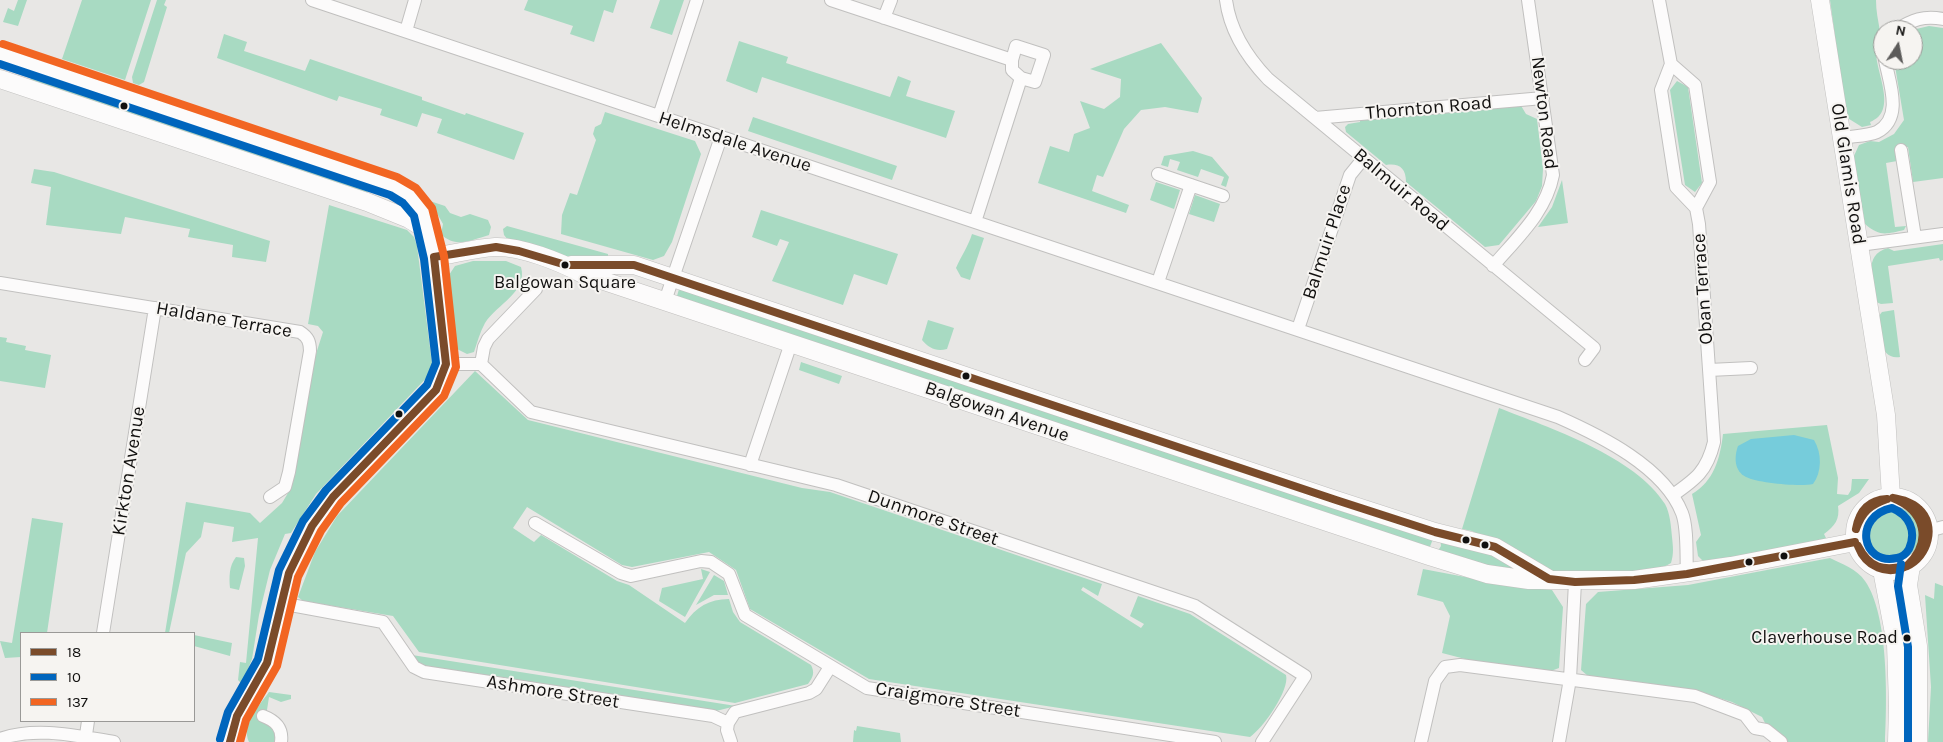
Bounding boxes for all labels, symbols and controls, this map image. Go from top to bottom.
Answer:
north arrow [1873,20,1923,70]
text: N [1894,21,1907,40]
street label: Newton Road [1526,55,1562,171]
street label: Thornton Road [1365,91,1493,125]
unlabelled marker [119,101,129,111]
street label: Old Glamis Road [1826,102,1870,246]
street label: Helmsdale Avenue [656,107,814,177]
street label: Balmuir Road [1349,143,1453,237]
street label: Balmuir Place [1298,182,1356,302]
street label: Oban Terrace [1688,233,1718,345]
marker: Balgowan Square [560,260,570,270]
place label: Balgowan Square [494,272,636,294]
street label: Haldane Terrace [154,297,294,343]
unlabelled marker [961,371,971,381]
street label: Balgowan Avenue [922,377,1072,447]
street label: Kirkton Avenue [108,405,150,537]
unlabelled marker [394,409,404,419]
street label: Dunmore Street [865,485,1001,551]
unlabelled marker [1461,535,1471,545]
unlabelled marker [1480,540,1490,550]
unlabelled marker [1779,551,1789,561]
unlabelled marker [1744,557,1754,567]
place label: Claverhouse Road [1751,627,1898,649]
legend [20,632,195,722]
marker: Claverhouse Road [1902,633,1912,643]
text: 18 [67,643,81,661]
text: 10 [67,668,81,686]
street label: Ashmore Street [485,670,621,714]
street label: Craigmore Street [874,677,1022,723]
text: 137 [67,693,88,711]

